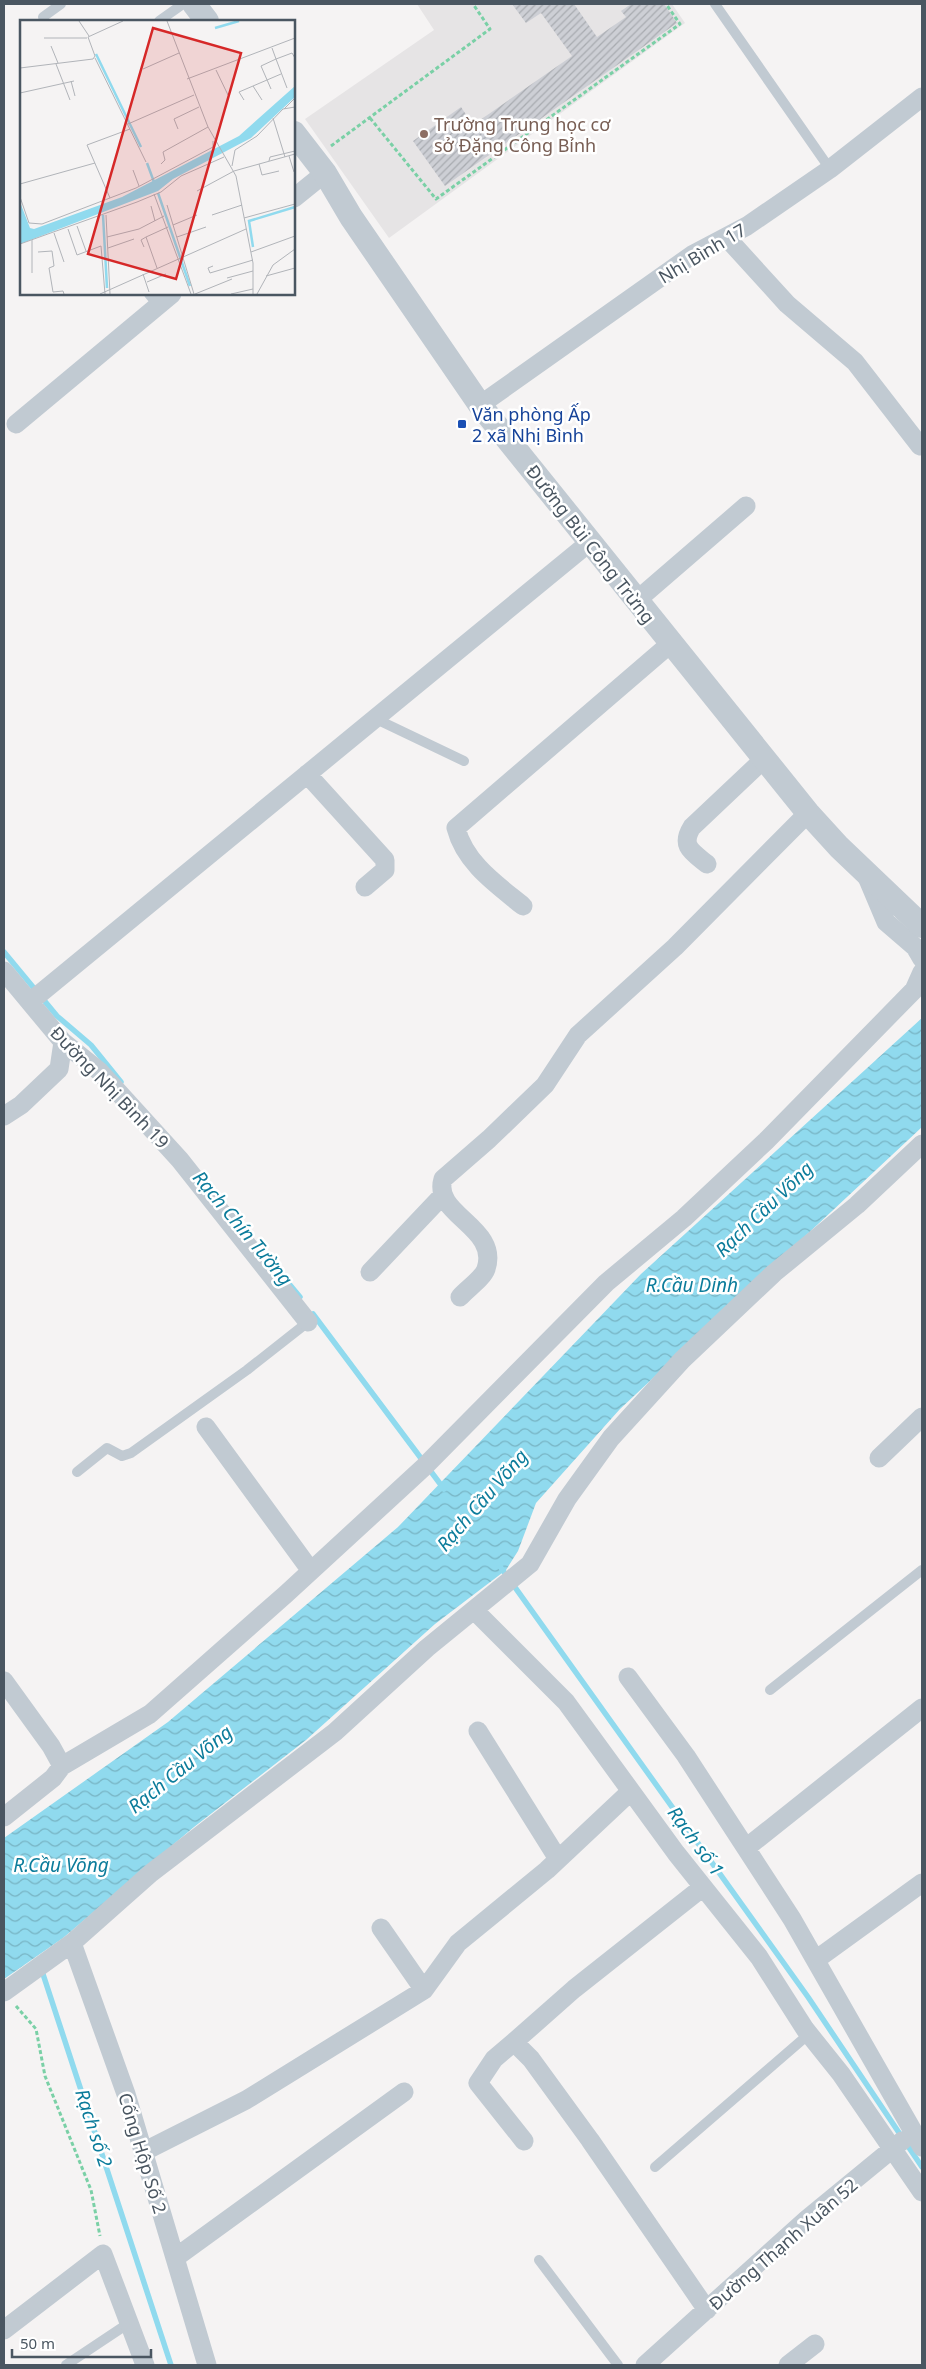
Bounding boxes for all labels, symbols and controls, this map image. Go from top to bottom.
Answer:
inset map [20,20,295,295]
place label: Trường Trung học cơ sở Đặng Công Bỉnh [434,112,611,157]
marker: Trường Trung học cơ sở Đặng Công Bỉnh [418,128,430,140]
street label: Nhị Bình 17 [654,217,750,289]
place label: Văn phòng Ấp 2 xã Nhị Bình [472,402,591,447]
marker: Văn phòng Ấp 2 xã Nhị Bình [456,418,468,430]
street label: Đường Bùi Công Trừng [521,460,661,628]
street label: Đường Nhị Bình 19 [45,1021,175,1153]
water label: Rạch Cầu Võng [709,1156,819,1262]
water label: Rạch Chín Tường [187,1165,299,1291]
water label: R.Cầu Dinh [646,1272,738,1298]
water label: Rạch Cầu Võng [431,1444,533,1556]
water label: Rạch Cầu Võng [123,1719,237,1819]
water label: Rạch số 1 [662,1801,730,1881]
water label: R.Cầu Võng [13,1852,109,1878]
water label: Rạch số 2 [69,2086,119,2171]
street label: Cống Hộp Số 2 [113,2090,173,2216]
street label: Đường Thạnh Xuân 52 [704,2173,862,2315]
scale bar [12,2326,151,2358]
text: 50 m [20,2333,55,2353]

